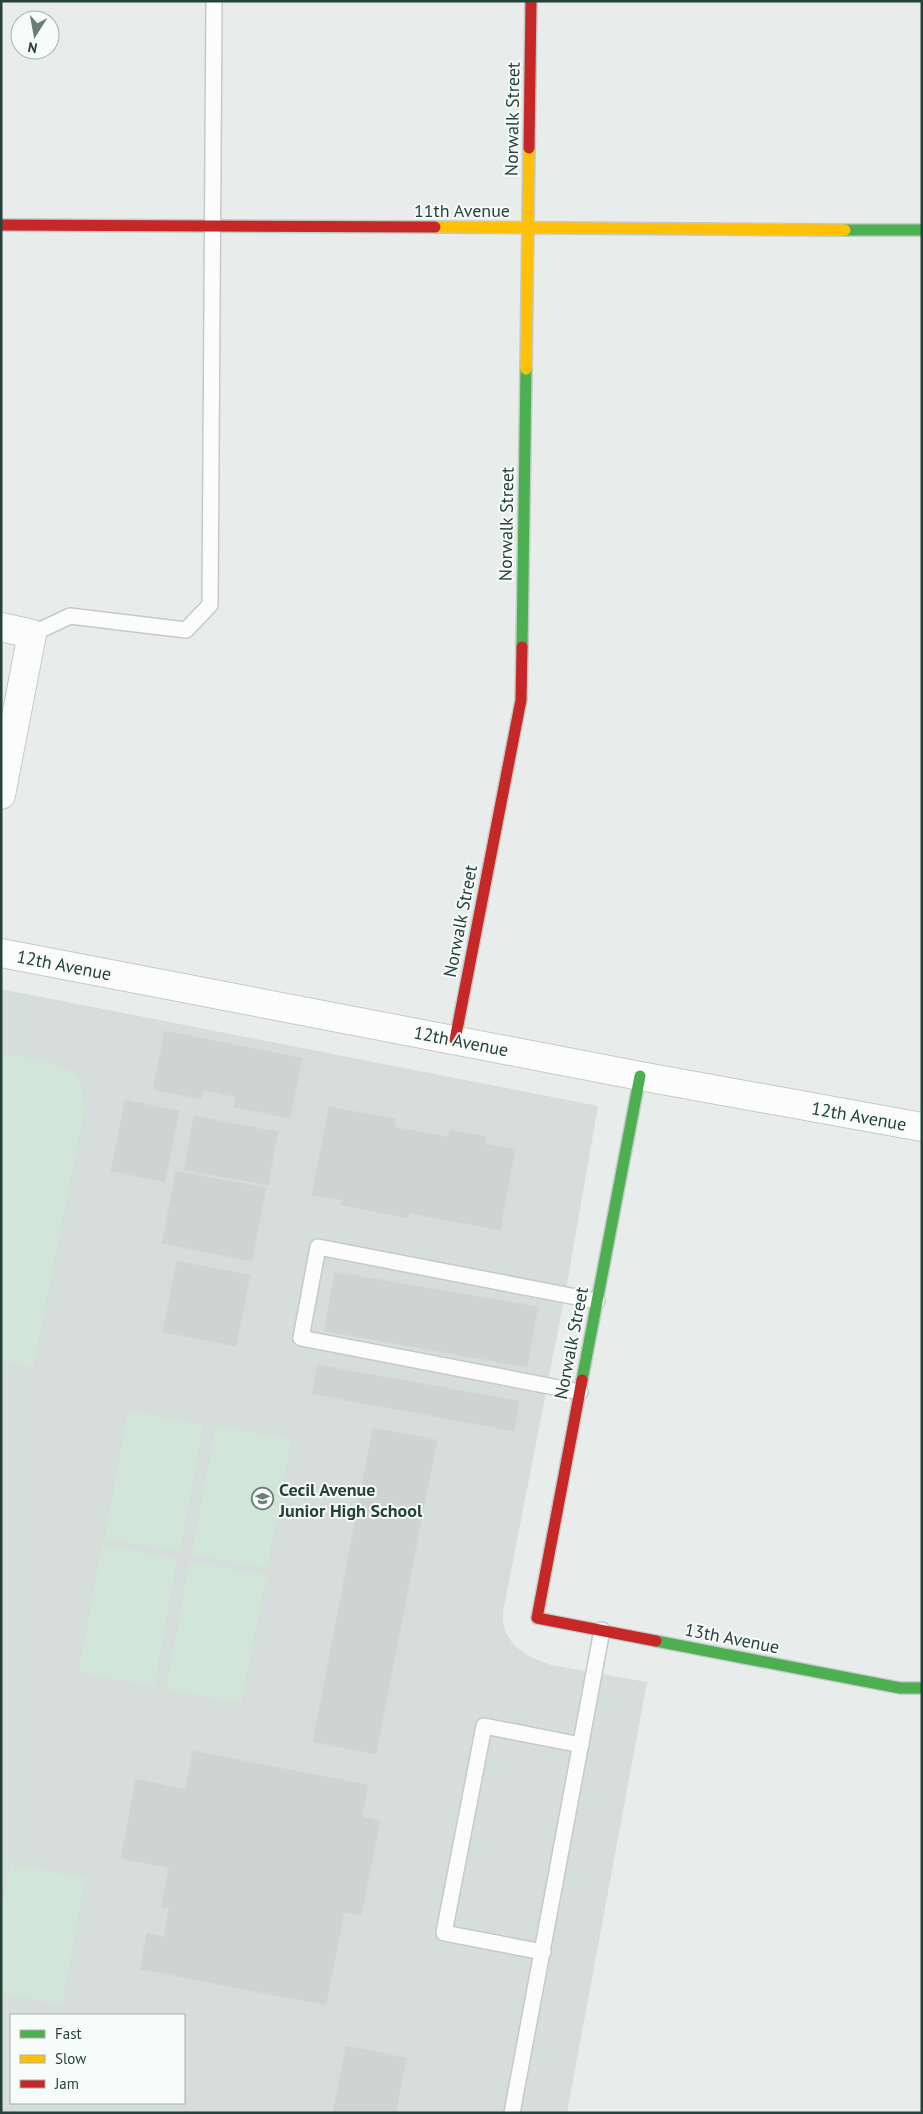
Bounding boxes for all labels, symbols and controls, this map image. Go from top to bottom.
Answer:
north arrow [10,10,60,60]
text: N [26,38,39,57]
street label: Norwalk Street [500,62,524,176]
street label: 11th Avenue [414,199,510,222]
street label: Norwalk Street [494,467,518,581]
street label: Norwalk Street [438,863,482,979]
street label: 12th Avenue [15,945,113,985]
street label: 12th Avenue [412,1021,510,1061]
street label: 12th Avenue [810,1096,908,1136]
street label: Norwalk Street [549,1285,593,1401]
place label: Cecil Avenue Junior High School [278,1478,423,1522]
school or university icon: Cecil Avenue Junior High School [251,1487,275,1511]
street label: 13th Avenue [683,1618,781,1658]
legend [10,2014,185,2104]
text: Fast [55,2024,82,2043]
text: Slow [55,2049,86,2068]
text: Jam [54,2074,79,2093]

